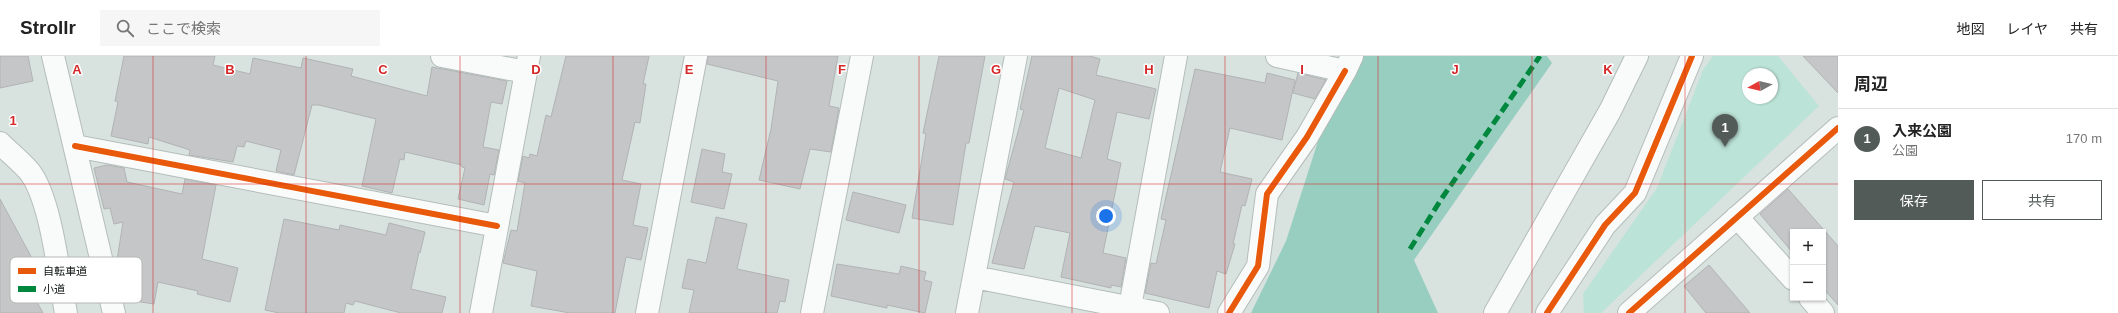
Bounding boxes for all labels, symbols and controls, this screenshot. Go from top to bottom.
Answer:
search box [100,10,380,46]
text: Strollr [20,17,76,38]
icon: search [114,17,136,39]
text: ここで検索 [146,20,221,37]
text: 地図 [1956,21,1984,37]
text: レイヤ [2006,21,2048,37]
text: 共有 [2070,21,2098,37]
text: A [72,62,82,77]
text: B [225,62,235,77]
text: C [378,62,388,77]
text: D [531,62,541,77]
text: E [685,62,694,77]
text: F [838,62,846,77]
text: G [991,62,1001,77]
text: H [1144,62,1154,77]
text: I [1300,62,1304,77]
text: J [1451,62,1459,77]
text: K [1603,62,1613,77]
north arrow [1742,68,1778,104]
text: 周辺 [1854,75,1888,94]
text: 1 [9,113,17,128]
pin: 1 [1712,114,1738,147]
text: 入来公園 [1892,122,1952,139]
text: 1 [1863,131,1871,146]
text: 170 m [2066,131,2102,146]
text: 公園 [1892,143,1918,158]
button: 保存 [1854,180,1974,220]
button: 共有 [1982,180,2102,220]
your location [1096,206,1116,226]
map controls [1790,229,1826,301]
button: + [1790,229,1826,265]
legend [10,257,142,303]
text: 自転車道 [43,265,87,277]
button: − [1790,265,1826,301]
text: 小道 [43,283,65,295]

